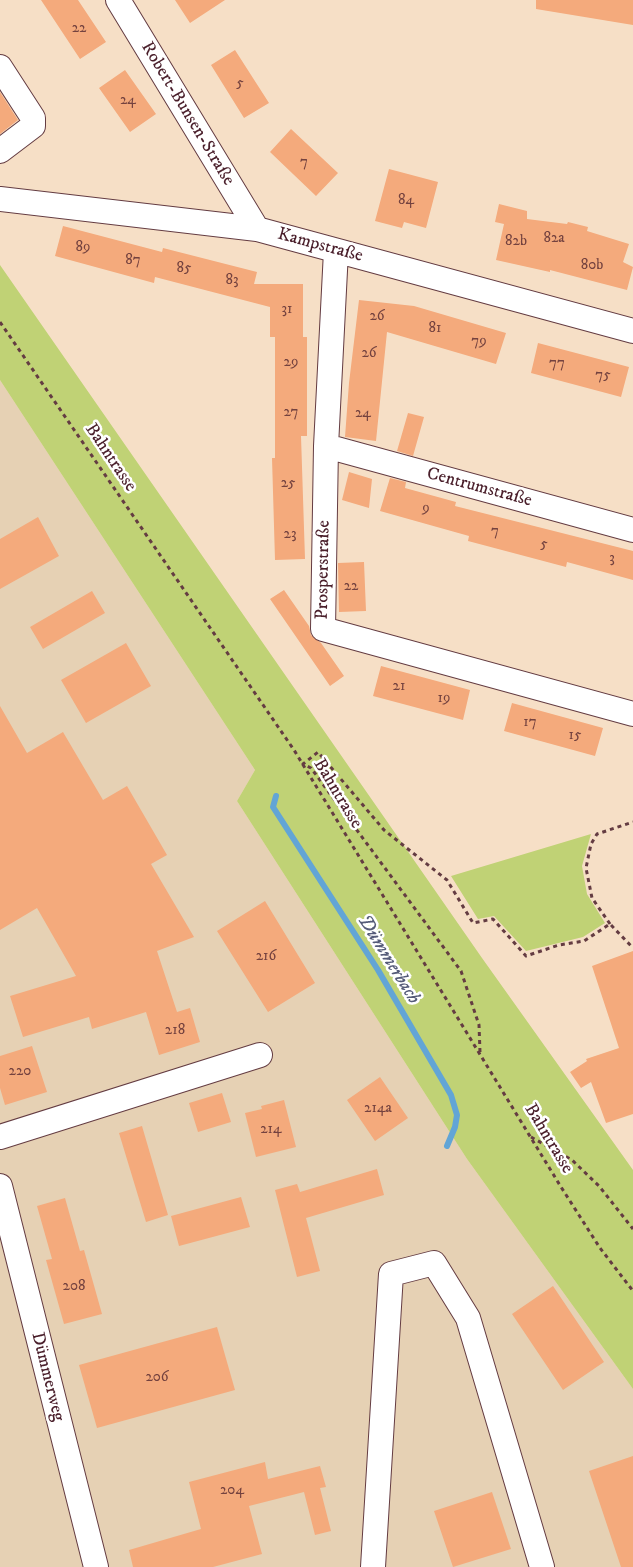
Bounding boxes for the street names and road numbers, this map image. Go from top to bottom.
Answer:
street label: Robert-Bunsen-Straße [136,38,238,190]
street label: Kampstraße [275,224,365,268]
street label: Bahntrasse [79,420,141,496]
street label: Centrumstraße [424,464,534,512]
street label: Prosperstraße [312,520,336,620]
street label: Bahntrasse [308,755,366,833]
street label: Bahntrasse [519,1100,577,1178]
street label: Dümmerweg [25,1330,69,1424]

